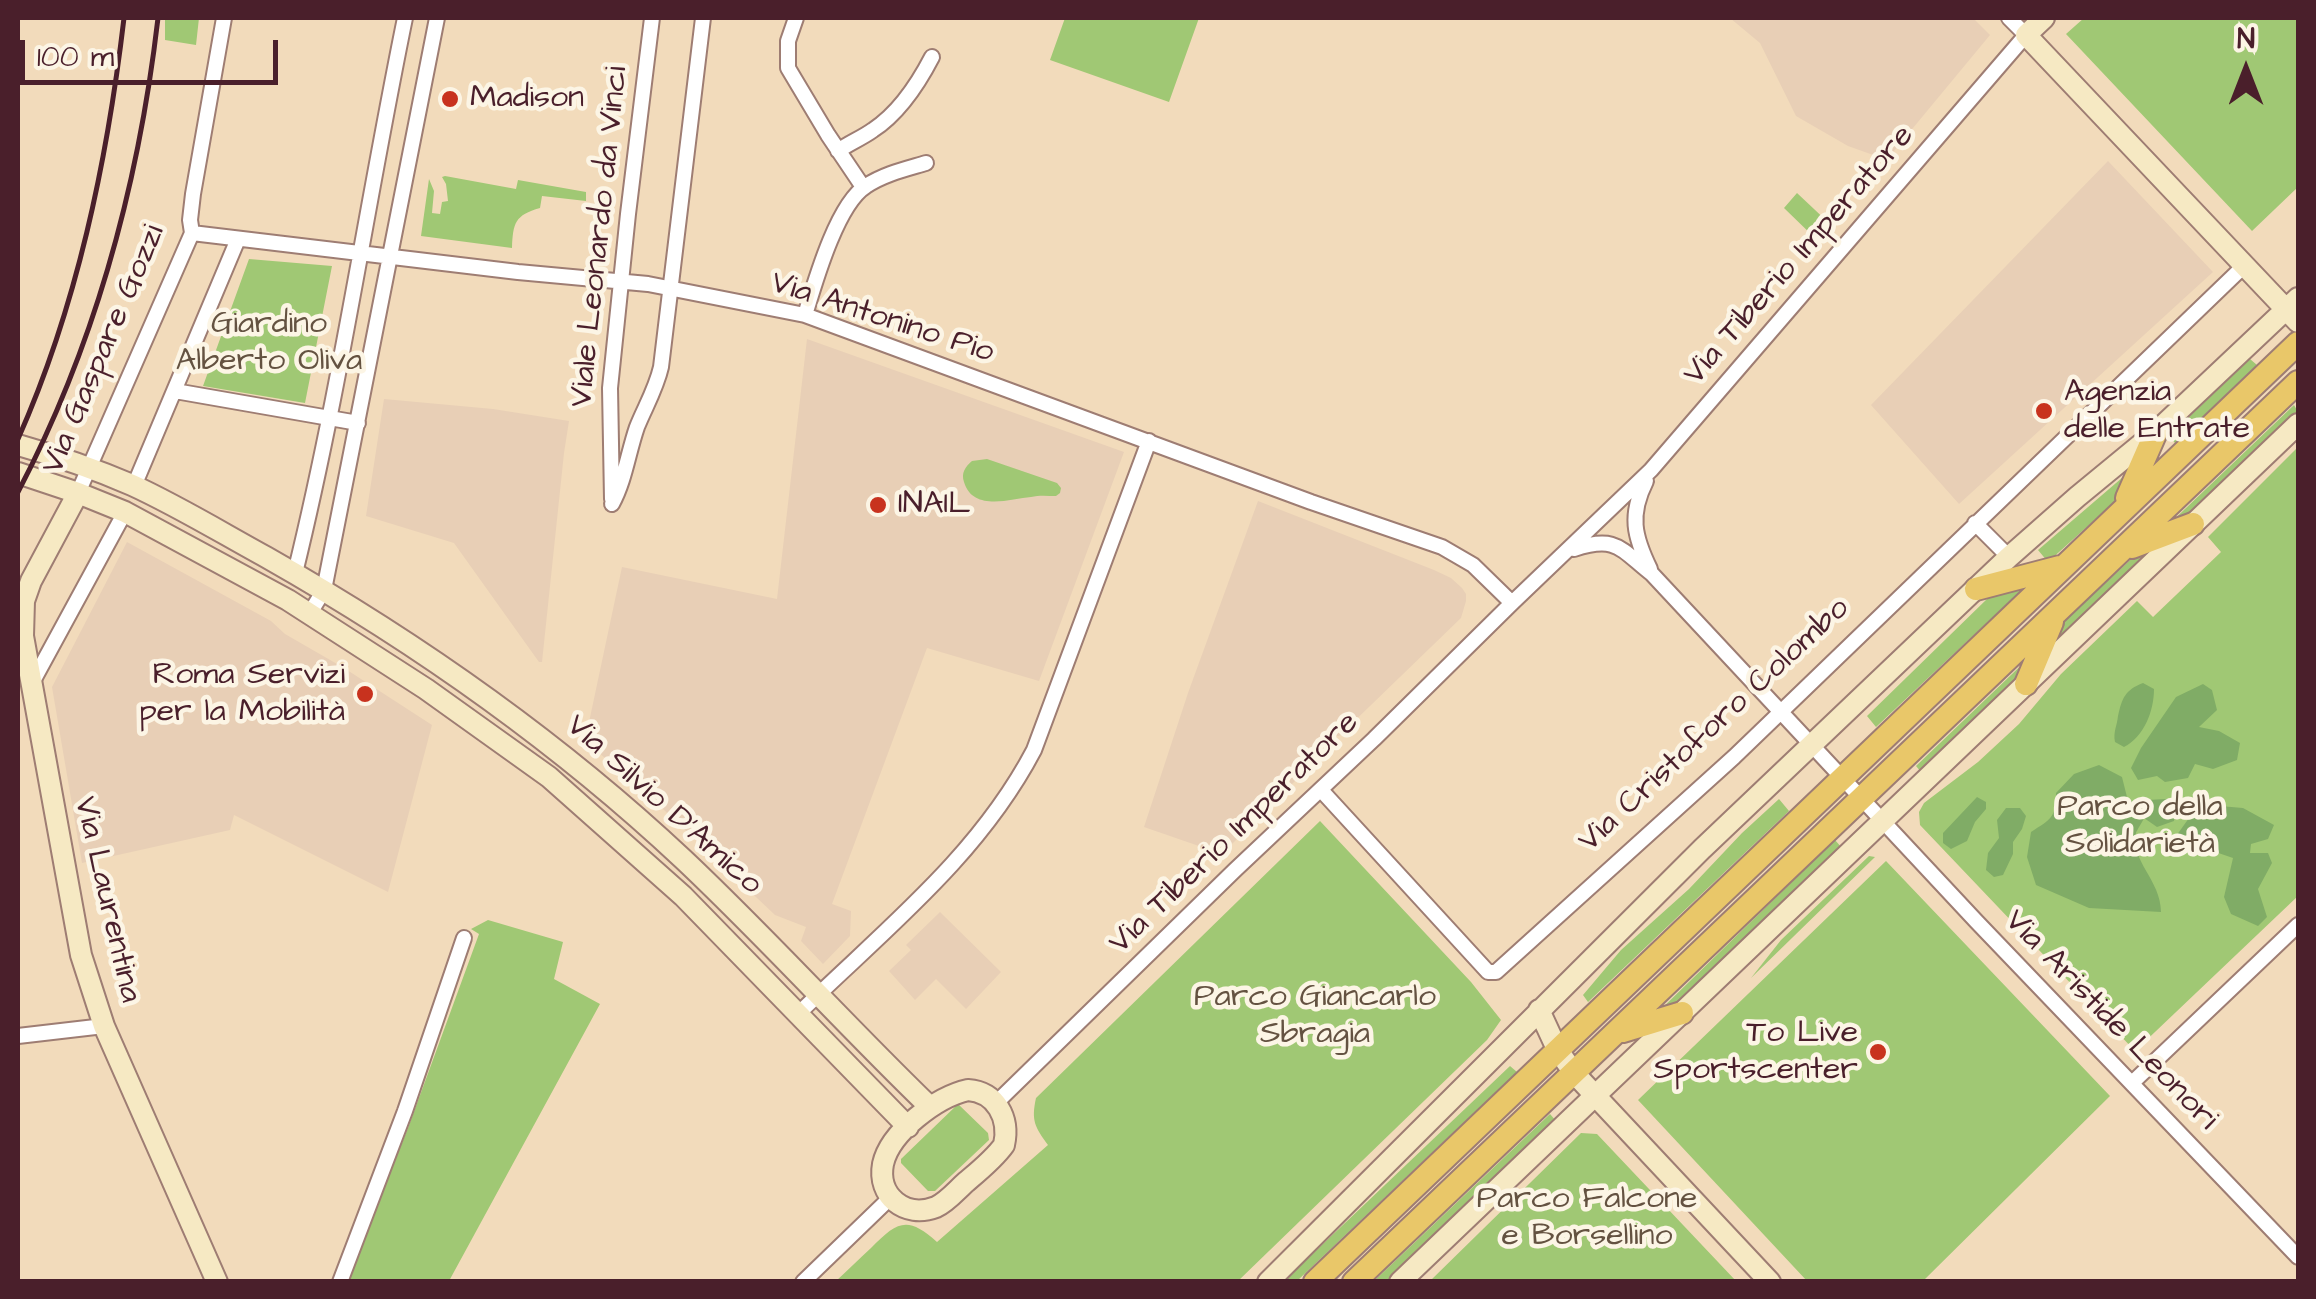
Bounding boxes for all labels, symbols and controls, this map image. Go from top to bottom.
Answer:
scale bar [25,20,282,82]
north arrow [2196,20,2296,120]
text: N [2237,20,2255,59]
text: 100 m [37,36,114,78]
street label: Viale Leonardo da Vinci [564,65,638,409]
place label: Madison [470,80,584,118]
marker: Madison [439,88,461,110]
street label: Via Tiberio Imperatore [1677,118,1923,394]
street label: Via Gaspare Gozzi [35,220,175,480]
street label: Via Antonino Pio [766,265,998,373]
park label: Giardino Alberto Oliva [176,306,362,381]
place label: Agenzia delle Entrate [2064,374,2250,449]
marker: Agenzia delle Entrate [2033,400,2055,422]
place label: INAIL [898,486,970,524]
marker: INAIL [867,494,889,516]
street label: Via Cristoforo Colombo [1572,590,1858,862]
place label: Roma Servizi per la Mobilità [139,657,345,732]
marker: Roma Servizi per la Mobilità [354,683,376,705]
street label: Via Tiberio Imperatore [1102,705,1368,963]
street label: Via Silvio D'Amico [557,708,769,904]
park label: Parco della Solidarietà [2057,789,2223,864]
street label: Via Laurentina [64,794,148,1006]
street label: Via Aristide Leonori [1995,903,2225,1139]
park label: Parco Giancarlo Sbragia [1194,979,1436,1054]
place label: To Live Sportscenter [1654,1015,1858,1090]
marker: To Live Sportscenter [1867,1041,1889,1063]
park label: Parco Falcone e Borsellino [1477,1181,1697,1256]

